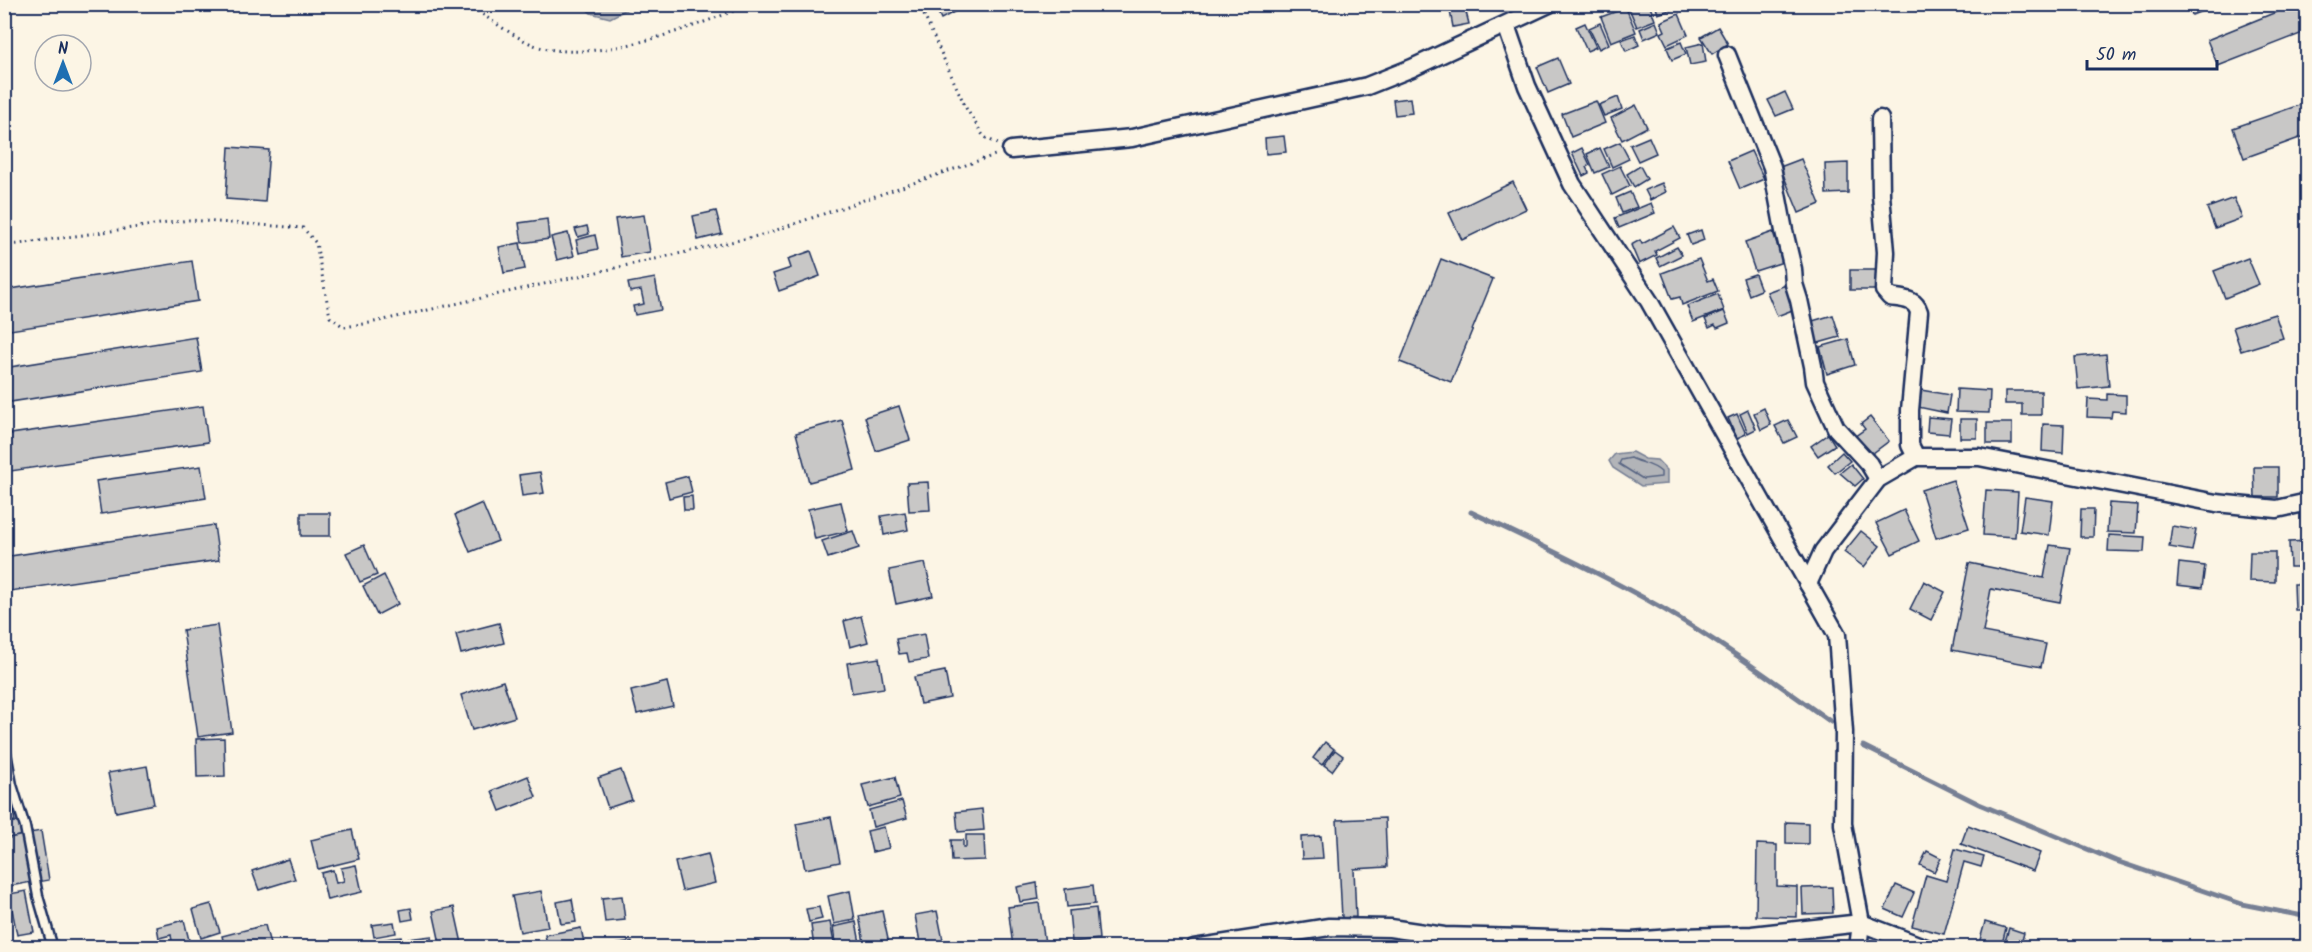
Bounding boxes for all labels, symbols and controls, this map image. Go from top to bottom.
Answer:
north arrow [33,33,93,93]
scale bar [2087,33,2218,71]
text: N [58,37,68,62]
text: 50 m [2096,41,2136,70]

